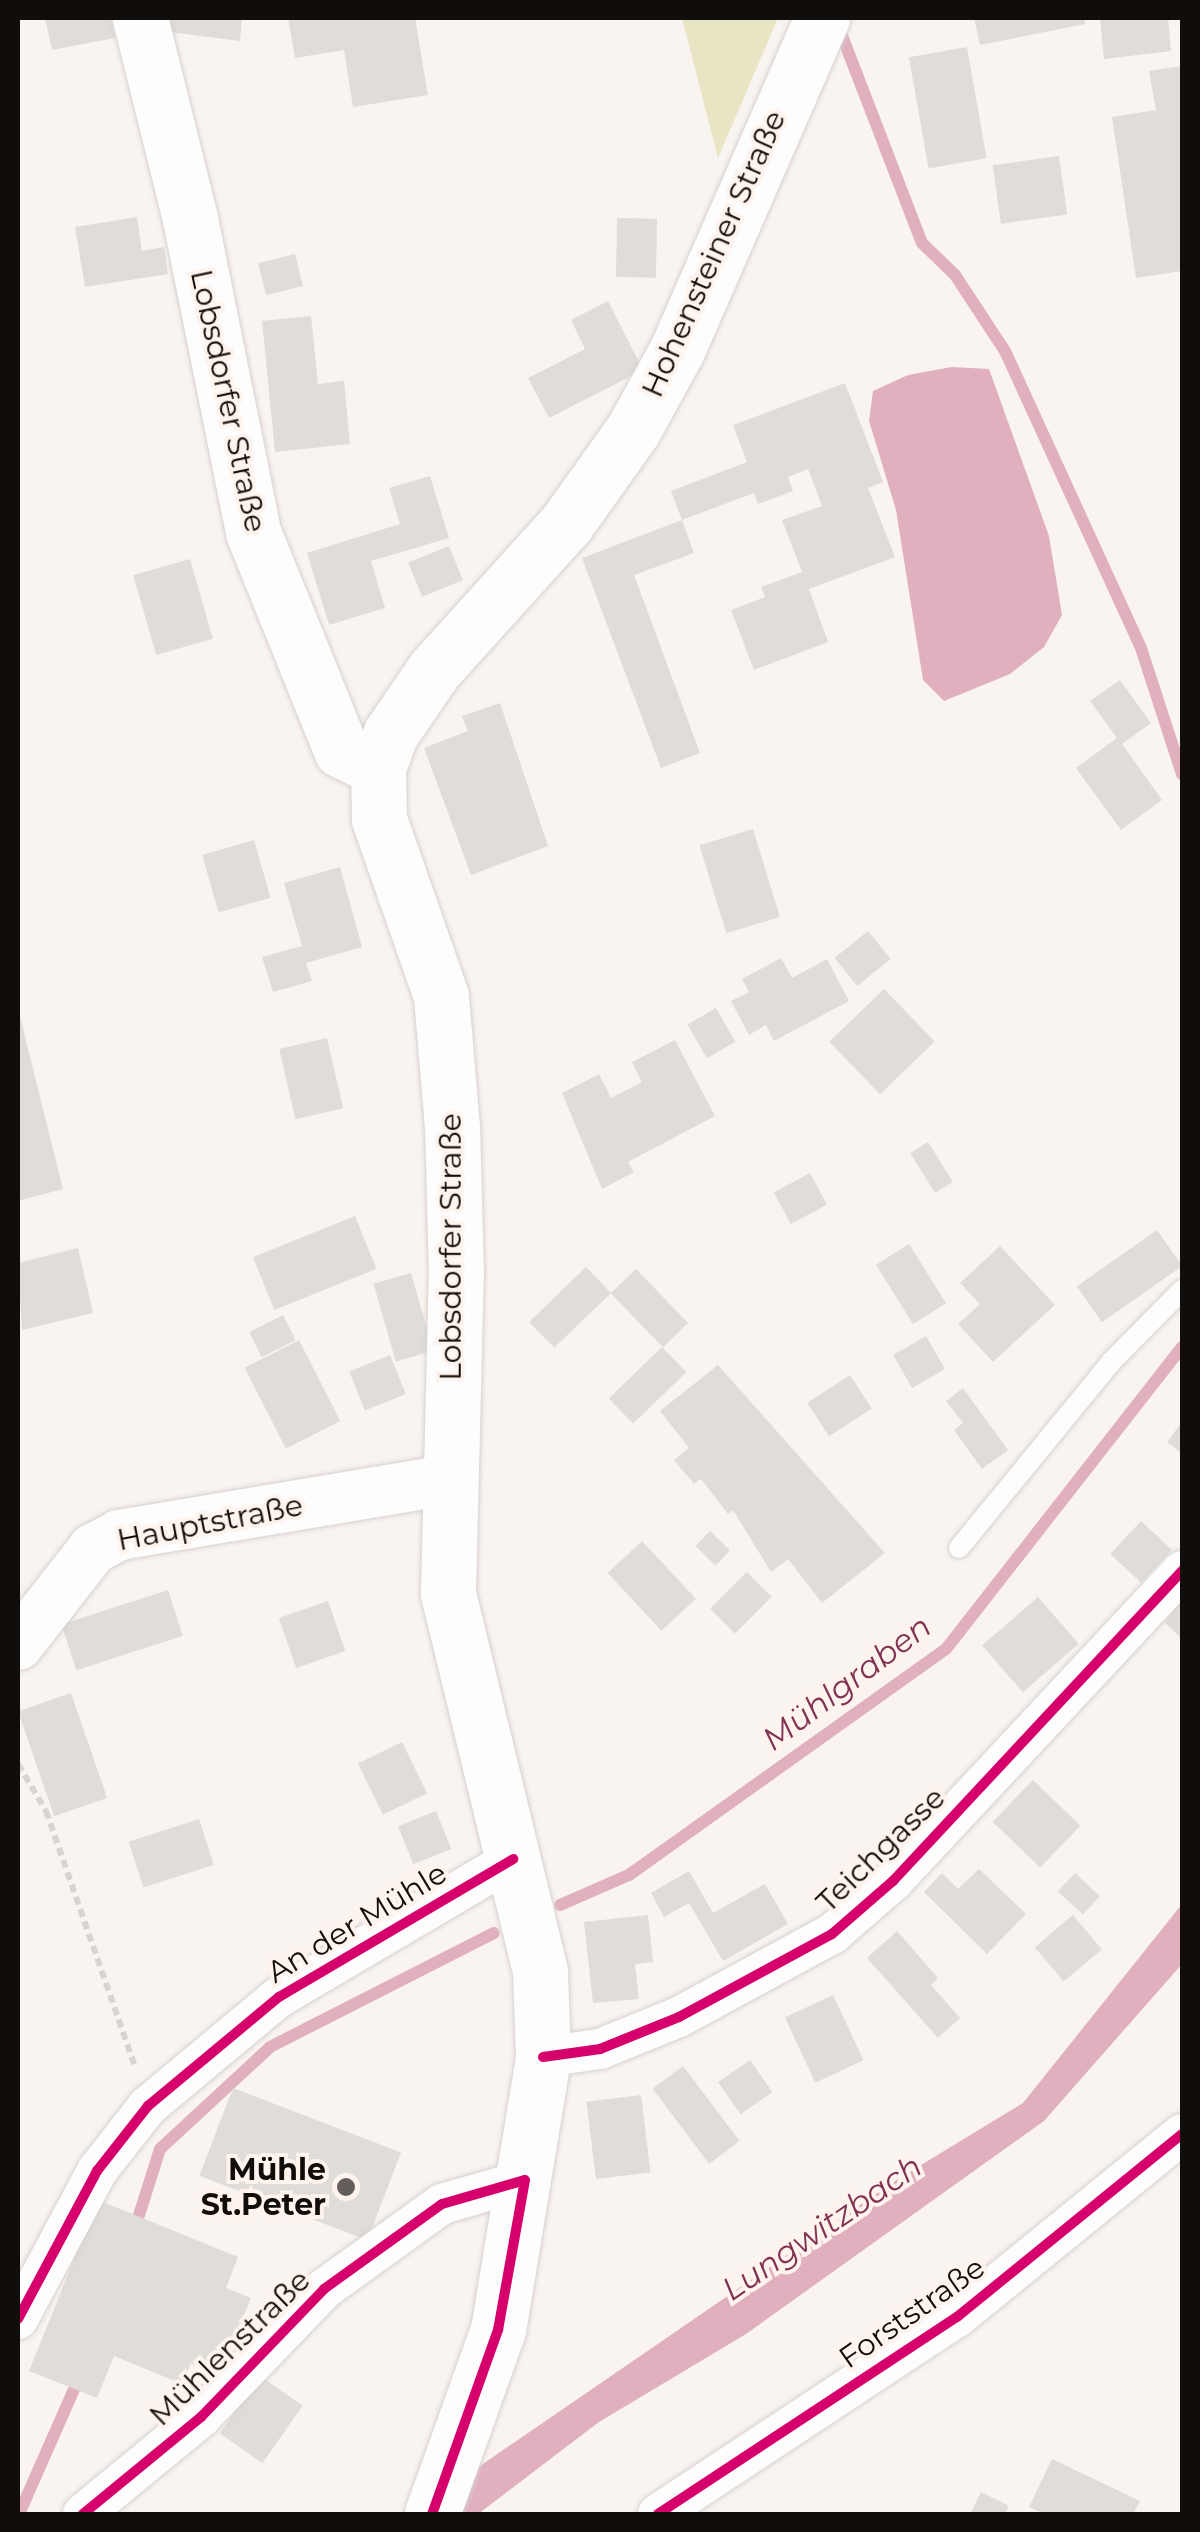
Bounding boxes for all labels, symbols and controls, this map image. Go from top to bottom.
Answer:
street label: Hohensteiner Straße [635,105,793,403]
street label: Lobsdorfer Straße [183,266,273,536]
street label: Lobsdorfer Straße [433,1113,469,1381]
street label: Hauptstraße [114,1487,306,1559]
water label: Mühlgraben [755,1607,939,1759]
street label: Teichgasse [809,1780,953,1920]
street label: An der Mühle [261,1855,453,1991]
water label: Lungwitzbach [715,2147,929,2309]
place label: Mühle St.Peter [201,2152,326,2222]
marker: Mühle St.Peter [335,2176,357,2198]
street label: Forststraße [832,2250,992,2376]
street label: Mühlenstraße [142,2262,318,2434]

